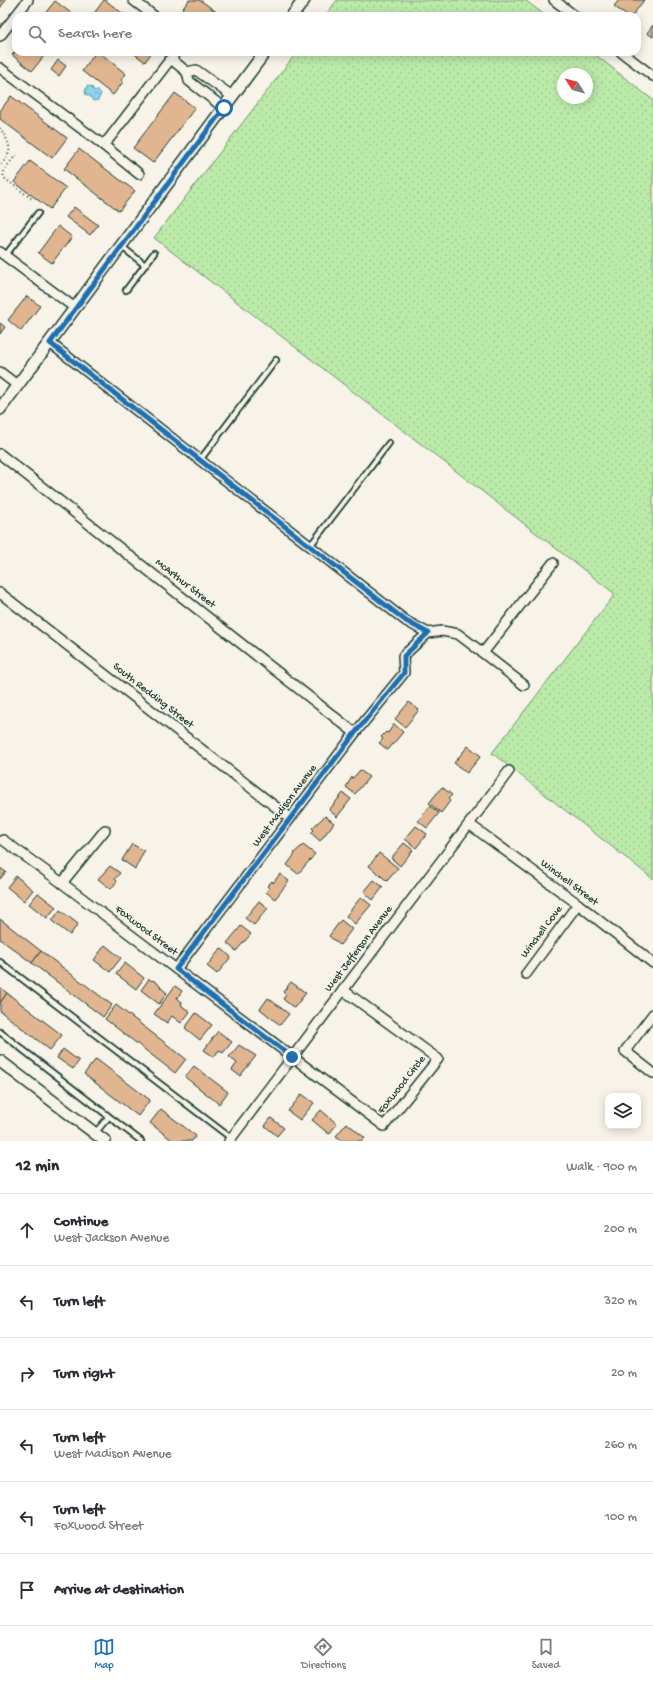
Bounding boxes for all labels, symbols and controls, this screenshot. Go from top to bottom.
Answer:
search box [12,12,641,56]
icon: search [26,23,48,45]
text: Search here [58,25,132,43]
north arrow [557,68,593,104]
route start [215,99,233,117]
street label: McArthur Street [152,557,219,612]
street label: South Redding Street [110,661,197,732]
street label: West Madison Avenue [250,762,320,849]
street label: Winchell Street [538,857,601,909]
street label: Foxwood Street [111,903,181,959]
street label: West Jefferson Avenue [322,903,395,994]
street label: Winchell Cove [519,903,566,960]
route end [283,1048,301,1066]
street label: Foxwood Circle [375,1053,429,1117]
map controls [605,1093,641,1129]
button: layers [605,1093,641,1129]
text: 12 min [16,1157,59,1177]
text: Walk · 900 m [566,1160,637,1175]
text: Continue [54,1213,108,1231]
icon: ahead [16,1219,38,1241]
text: 200 m [604,1222,637,1237]
text: West Jackson Avenue [54,1231,169,1246]
icon: left [16,1291,38,1313]
text: Turn left [54,1293,105,1311]
text: 320 m [604,1294,637,1309]
icon: right [16,1363,38,1385]
text: Turn right [54,1365,114,1383]
text: 20 m [611,1366,637,1381]
text: Turn left [54,1429,105,1447]
icon: left [16,1435,38,1457]
text: 260 m [604,1438,637,1453]
text: West Madison Avenue [54,1447,172,1462]
text: Turn left [54,1501,105,1519]
icon: left [16,1507,38,1529]
text: 100 m [605,1510,637,1525]
text: Foxwood Street [54,1519,143,1534]
icon: arrive [16,1579,38,1601]
text: Arrive at destination [54,1581,184,1599]
tab: Map [93,1636,115,1672]
tab: Directions [301,1636,346,1672]
tab: Saved [532,1636,560,1672]

